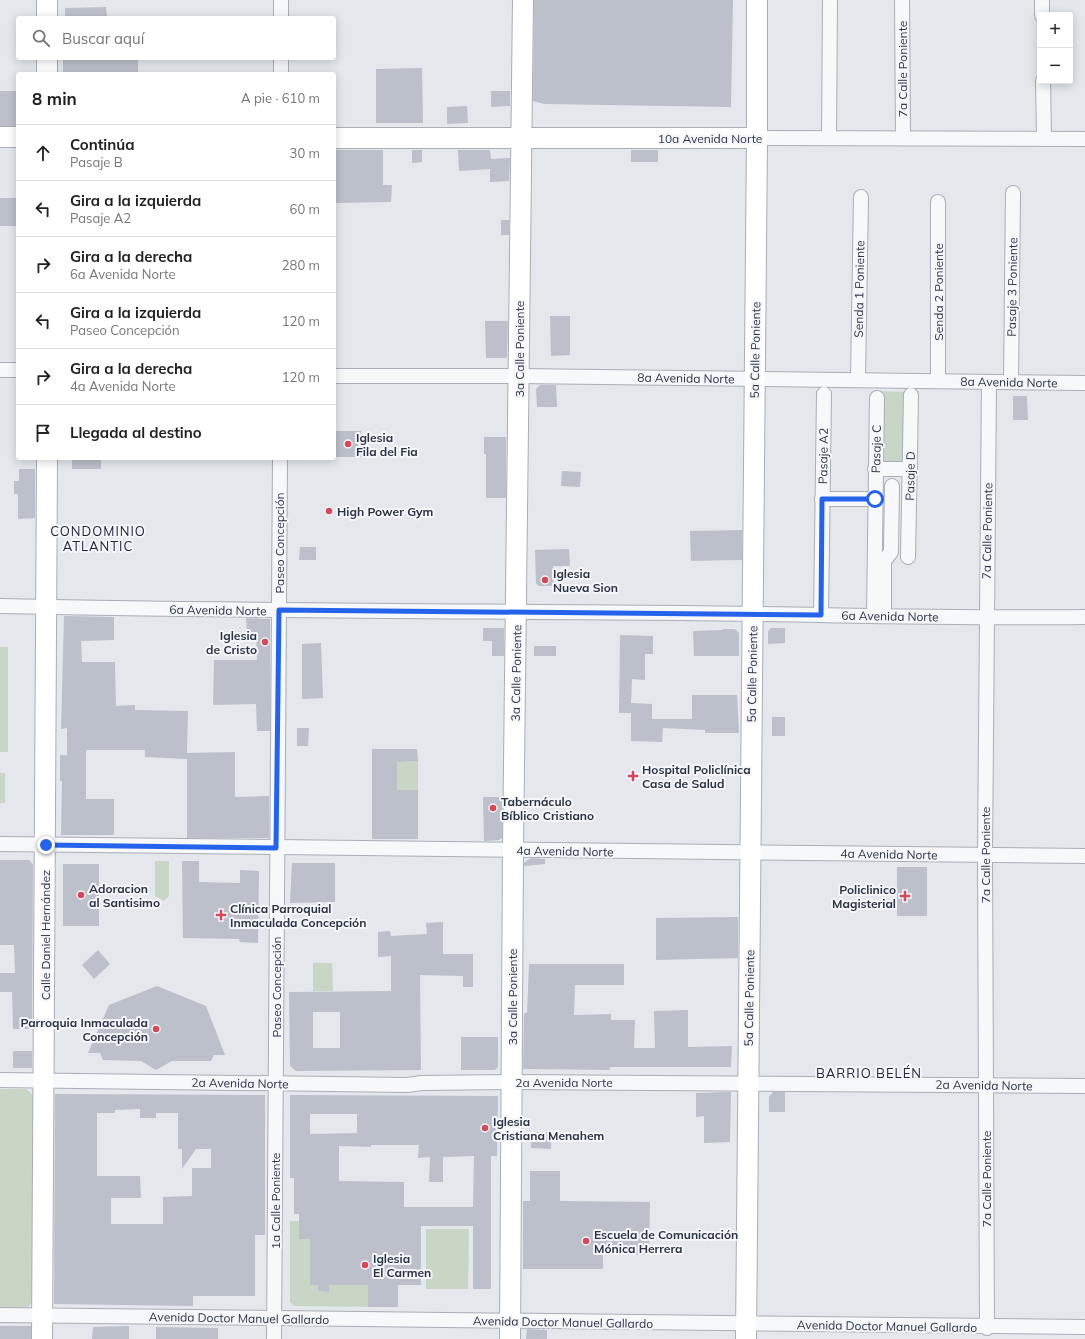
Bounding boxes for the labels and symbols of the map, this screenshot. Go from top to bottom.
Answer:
street label: 7a Calle Poniente [895,21,910,117]
street label: 10a Avenida Norte [658,131,762,146]
street label: Pasaje 3 Poniente [1004,237,1020,337]
street label: Senda 1 Poniente [851,240,867,338]
street label: Senda 2 Poniente [931,243,946,341]
street label: 3a Calle Poniente [512,301,527,397]
street label: 5a Calle Poniente [747,302,763,398]
street label: 8a Avenida Norte [637,370,735,386]
street label: 8a Avenida Norte [960,374,1058,390]
street label: Pasaje C [868,425,884,473]
street label: Pasaje A2 [815,428,831,484]
place label: Iglesia Fila del Fia [356,430,418,459]
marker: Iglesia Fila del Fia [343,439,353,449]
street label: Pasaje D [902,451,918,501]
street label: 7a Calle Poniente [979,483,995,579]
route start [866,490,884,508]
street label: Paseo Concepción [272,492,287,594]
place label: High Power Gym [337,504,434,519]
marker: High Power Gym [324,506,334,516]
district label: CONDOMINIO ATLANTIC [50,523,146,554]
place label: Iglesia Nueva Sion [553,566,618,595]
marker: Iglesia Nueva Sion [540,575,550,585]
street label: 6a Avenida Norte [169,602,267,618]
street label: 6a Avenida Norte [841,608,939,624]
street label: 3a Calle Poniente [508,625,524,721]
street label: 5a Calle Poniente [744,626,760,722]
place label: Iglesia de Cristo [206,628,257,657]
marker: Iglesia de Cristo [260,637,270,647]
place label: Hospital Policlínica Casa de Salud [642,762,751,791]
marker: Hospital Policlínica Casa de Salud [627,770,639,782]
place label: Tabernáculo Bíblico Cristiano [501,794,594,823]
marker: Tabernáculo Bíblico Cristiano [488,803,498,813]
street label: 7a Calle Poniente [978,807,993,903]
route end [37,836,55,854]
street label: 4a Avenida Norte [516,843,614,859]
street label: 4a Avenida Norte [840,846,938,862]
street label: Calle Daniel Hernández [38,870,53,1000]
place label: Adoracion al Santisimo [89,881,160,910]
place label: Policlinico Magisterial [832,882,896,911]
marker: Adoracion al Santisimo [76,890,86,900]
marker: Policlinico Magisterial [899,890,911,902]
place label: Clínica Parroquial Inmaculada Concepción [230,901,366,930]
marker: Clínica Parroquial Inmaculada Concepción [215,909,227,921]
street label: Paseo Concepción [269,936,284,1038]
street label: 3a Calle Poniente [505,949,520,1045]
street label: 5a Calle Poniente [741,950,757,1046]
place label: Parroquia Inmaculada Concepción [20,1015,148,1044]
marker: Parroquia Inmaculada Concepción [151,1024,161,1034]
district label: BARRIO BELÉN [816,1065,922,1081]
street label: 2a Avenida Norte [191,1075,289,1091]
street label: 2a Avenida Norte [515,1075,613,1090]
street label: 2a Avenida Norte [935,1077,1033,1093]
place label: Iglesia Cristiana Menahem [493,1114,605,1143]
marker: Iglesia Cristiana Menahem [480,1123,490,1133]
street label: 7a Calle Poniente [979,1131,994,1227]
street label: 1a Calle Poniente [268,1153,283,1249]
place label: Escuela de Comunicación Mónica Herrera [594,1227,738,1256]
marker: Escuela de Comunicación Mónica Herrera [581,1236,591,1246]
place label: Iglesia El Carmen [373,1251,431,1280]
marker: Iglesia El Carmen [360,1260,370,1270]
street label: Avenida Doctor Manuel Gallardo [149,1309,329,1327]
street label: Avenida Doctor Manuel Gallardo [473,1313,653,1331]
street label: Avenida Doctor Manuel Gallardo [797,1317,977,1335]

